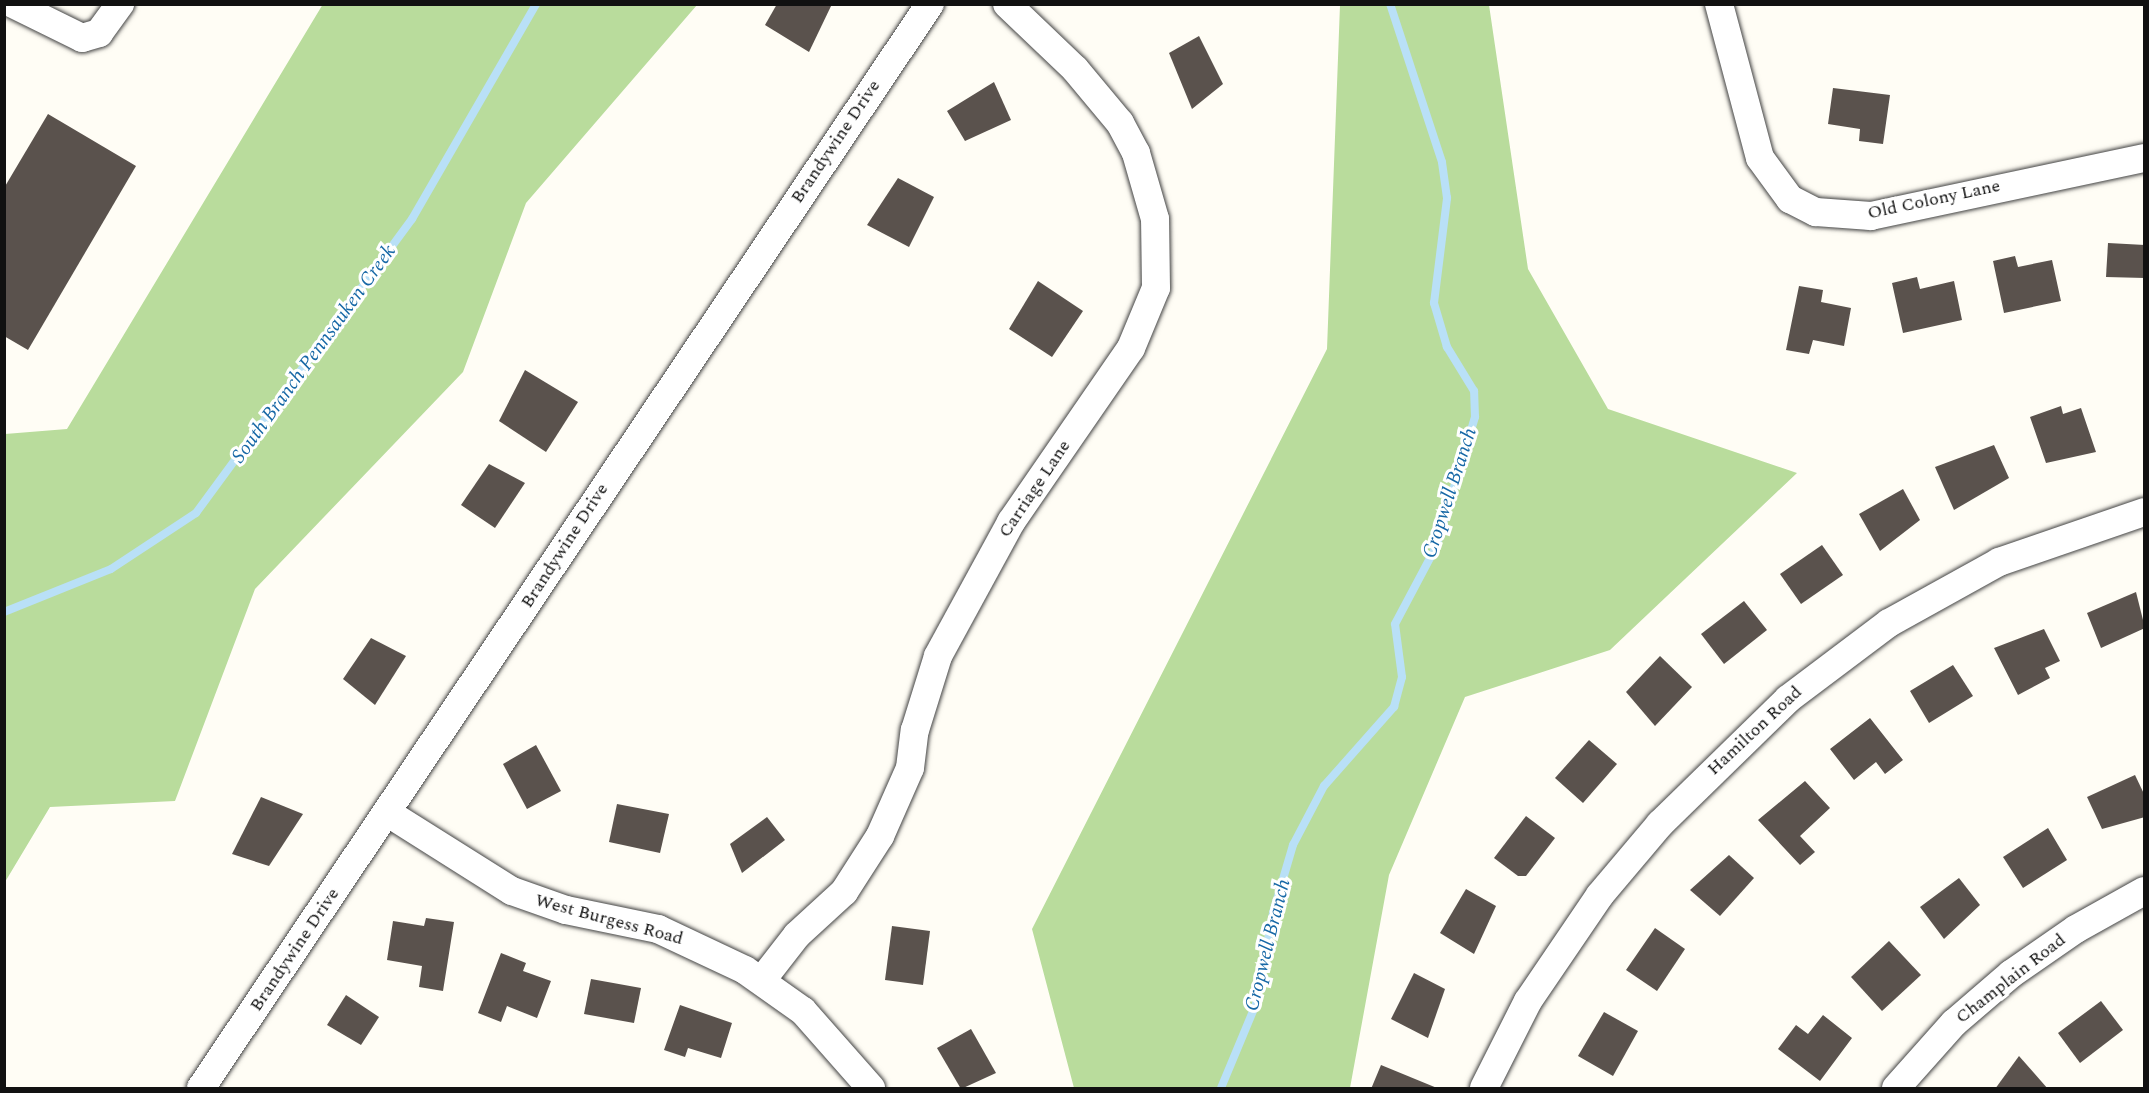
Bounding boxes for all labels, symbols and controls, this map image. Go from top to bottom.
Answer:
street label: Brandywine Drive [787,76,885,208]
street label: Old Colony Lane [1866,175,2002,225]
water label: South Branch Pennsauken Creek [227,240,401,468]
water label: Cropwell Branch [1418,425,1482,561]
street label: Carriage Lane [995,436,1075,542]
street label: Brandywine Drive [517,480,613,612]
street label: Hamilton Road [1703,682,1807,780]
water label: Cropwell Branch [1240,876,1296,1014]
street label: Brandywine Drive [246,884,344,1016]
street label: West Burgess Road [533,890,685,950]
street label: Champlain Road [1952,929,2070,1029]

